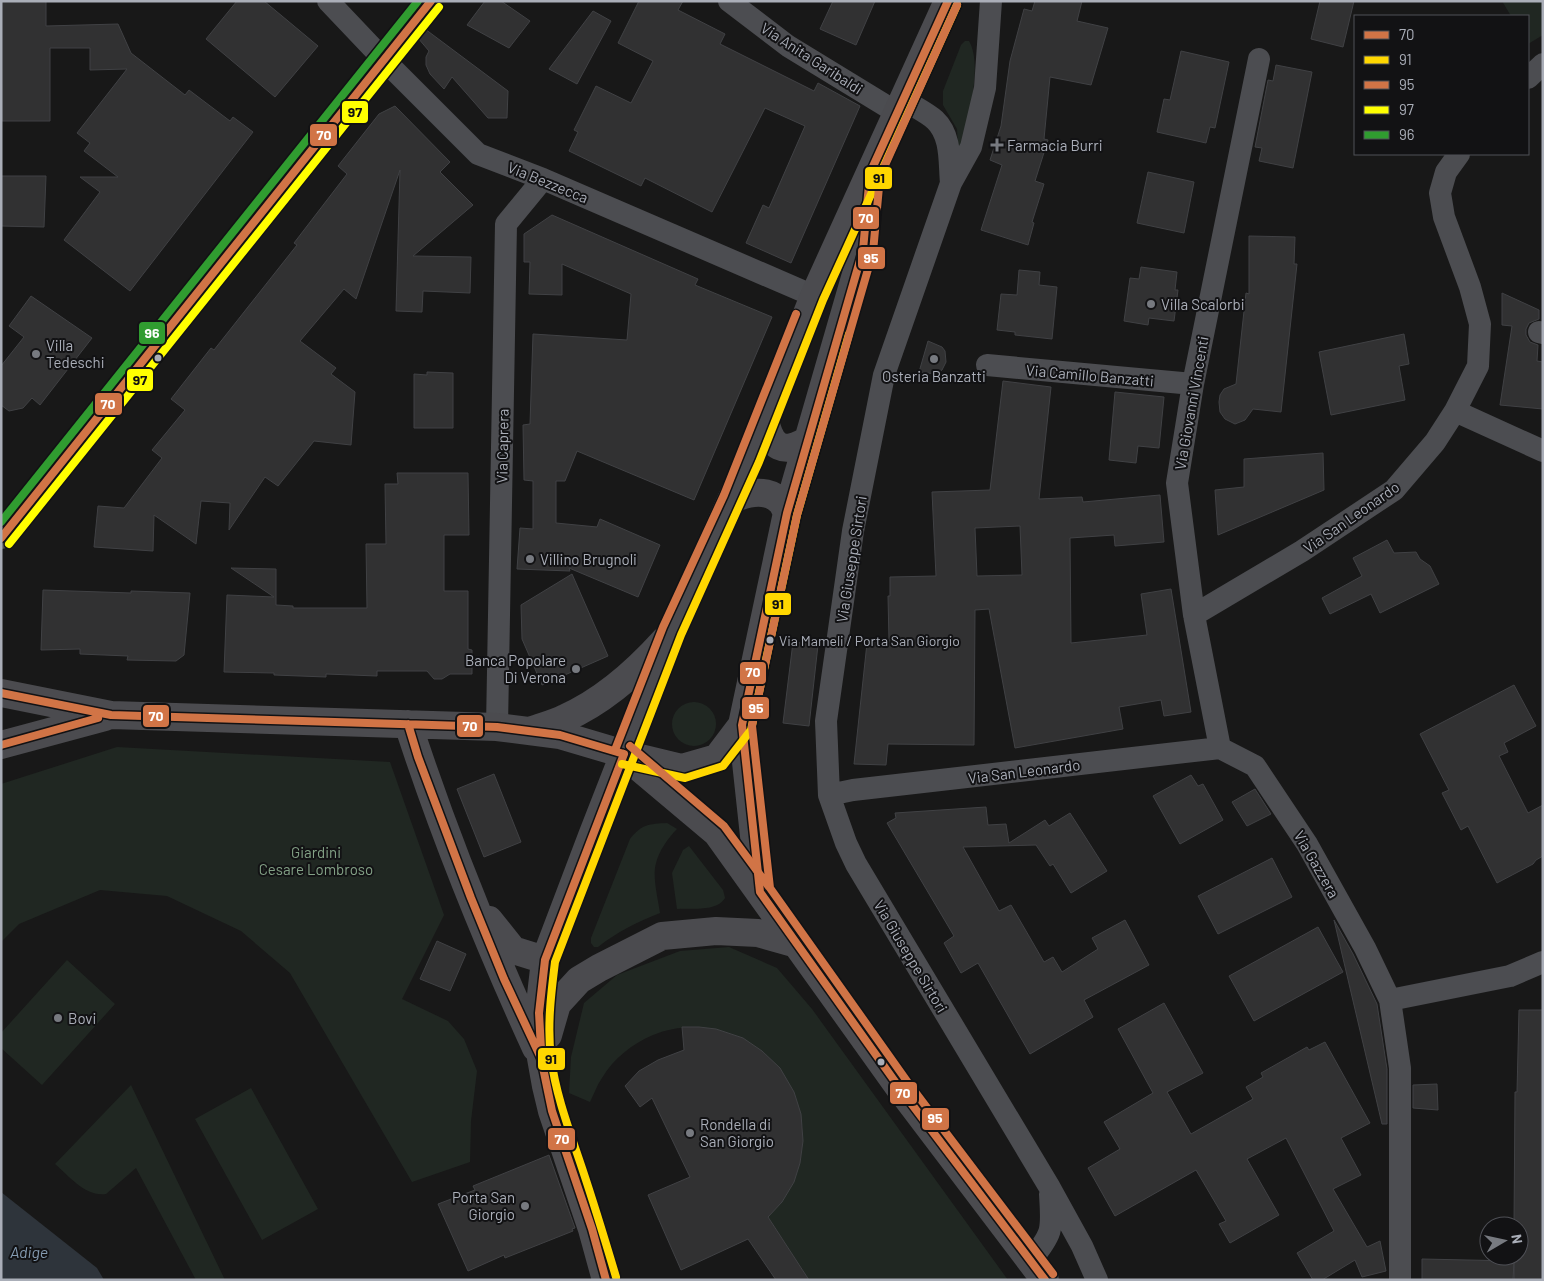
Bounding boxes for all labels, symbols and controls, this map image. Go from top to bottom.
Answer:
legend [1354,15,1529,155]
street label: Via Anita Garibaldi [758,18,866,98]
text: 70 [1399,25,1415,43]
text: 91 [1399,50,1412,68]
text: 95 [1399,75,1415,93]
line badge: 97 [341,100,369,124]
text: 97 [1399,100,1414,118]
text: 97 [348,103,362,120]
line badge: 70 [309,123,338,147]
text: 96 [1399,125,1415,143]
text: 70 [317,126,331,143]
place label: Farmacia Burri [1007,136,1103,154]
marker: Farmacia Burri [991,139,1003,151]
street label: Via Bezzecca [505,158,591,206]
line badge: 91 [864,166,893,190]
text: 91 [873,169,885,186]
line badge: 70 [852,206,880,230]
text: 70 [859,209,873,226]
line badge: 95 [857,246,886,270]
text: 95 [864,249,879,266]
place label: Villa Scalorbi [1161,295,1245,313]
marker: Villa Scalorbi [1145,298,1157,310]
line badge: 96 [138,321,166,345]
text: 96 [145,324,160,341]
street label: Via Giovanni Vincenti [1170,335,1212,471]
place label: Villa Tedeschi [46,336,104,371]
marker: Villa Tedeschi [30,348,42,360]
unlabelled marker [153,353,163,363]
marker: Osteria Banzatti [928,353,940,365]
street label: Via Camillo Banzatti [1025,360,1155,390]
place label: Osteria Banzatti [882,367,986,385]
line badge: 97 [126,368,154,392]
text: 97 [133,371,147,388]
line badge: 70 [94,392,123,416]
text: 70 [101,395,115,412]
street label: Via Caprera [492,408,512,484]
street label: Via San Leonardo [1300,477,1402,557]
street label: Via Giuseppe Sirtori [832,494,870,624]
place label: Villino Brugnoli [540,550,637,568]
marker: Villino Brugnoli [524,553,536,565]
line badge: 91 [764,592,792,616]
text: 91 [772,595,784,612]
place label: Via Mameli / Porta San Giorgio [779,632,960,649]
marker: Via Mameli / Porta San Giorgio [765,635,775,645]
place label: Banca Popolare Di Verona [465,651,566,686]
line badge: 70 [739,661,767,685]
marker: Banca Popolare Di Verona [570,663,582,675]
text: 70 [746,663,760,680]
line badge: 95 [741,696,770,720]
text: 95 [749,699,764,716]
line badge: 70 [142,704,170,728]
text: 70 [149,707,163,724]
line badge: 70 [456,714,484,738]
text: 70 [463,717,477,734]
street label: Via San Leonardo [967,755,1081,787]
street label: Via Gazzera [1291,827,1343,901]
park label: Giardini Cesare Lombroso [259,843,373,878]
street label: Via Giuseppe Sirtori [870,897,952,1015]
place label: Bovi [68,1009,96,1027]
marker: Bovi [52,1012,64,1024]
line badge: 91 [537,1047,566,1071]
text: 91 [545,1050,557,1067]
unlabelled marker [876,1057,886,1067]
line badge: 70 [889,1081,918,1105]
text: 70 [896,1084,910,1101]
line badge: 95 [921,1107,950,1131]
text: 95 [928,1109,943,1126]
place label: Rondella di San Giorgio [700,1115,774,1150]
line badge: 70 [547,1127,576,1151]
marker: Rondella di San Giorgio [684,1127,696,1139]
text: 70 [555,1130,569,1147]
place label: Porta San Giorgio [452,1188,515,1223]
marker: Porta San Giorgio [519,1200,531,1212]
north arrow [1479,1216,1529,1266]
text: N [1508,1233,1526,1245]
water label: Adige [10,1242,48,1261]

